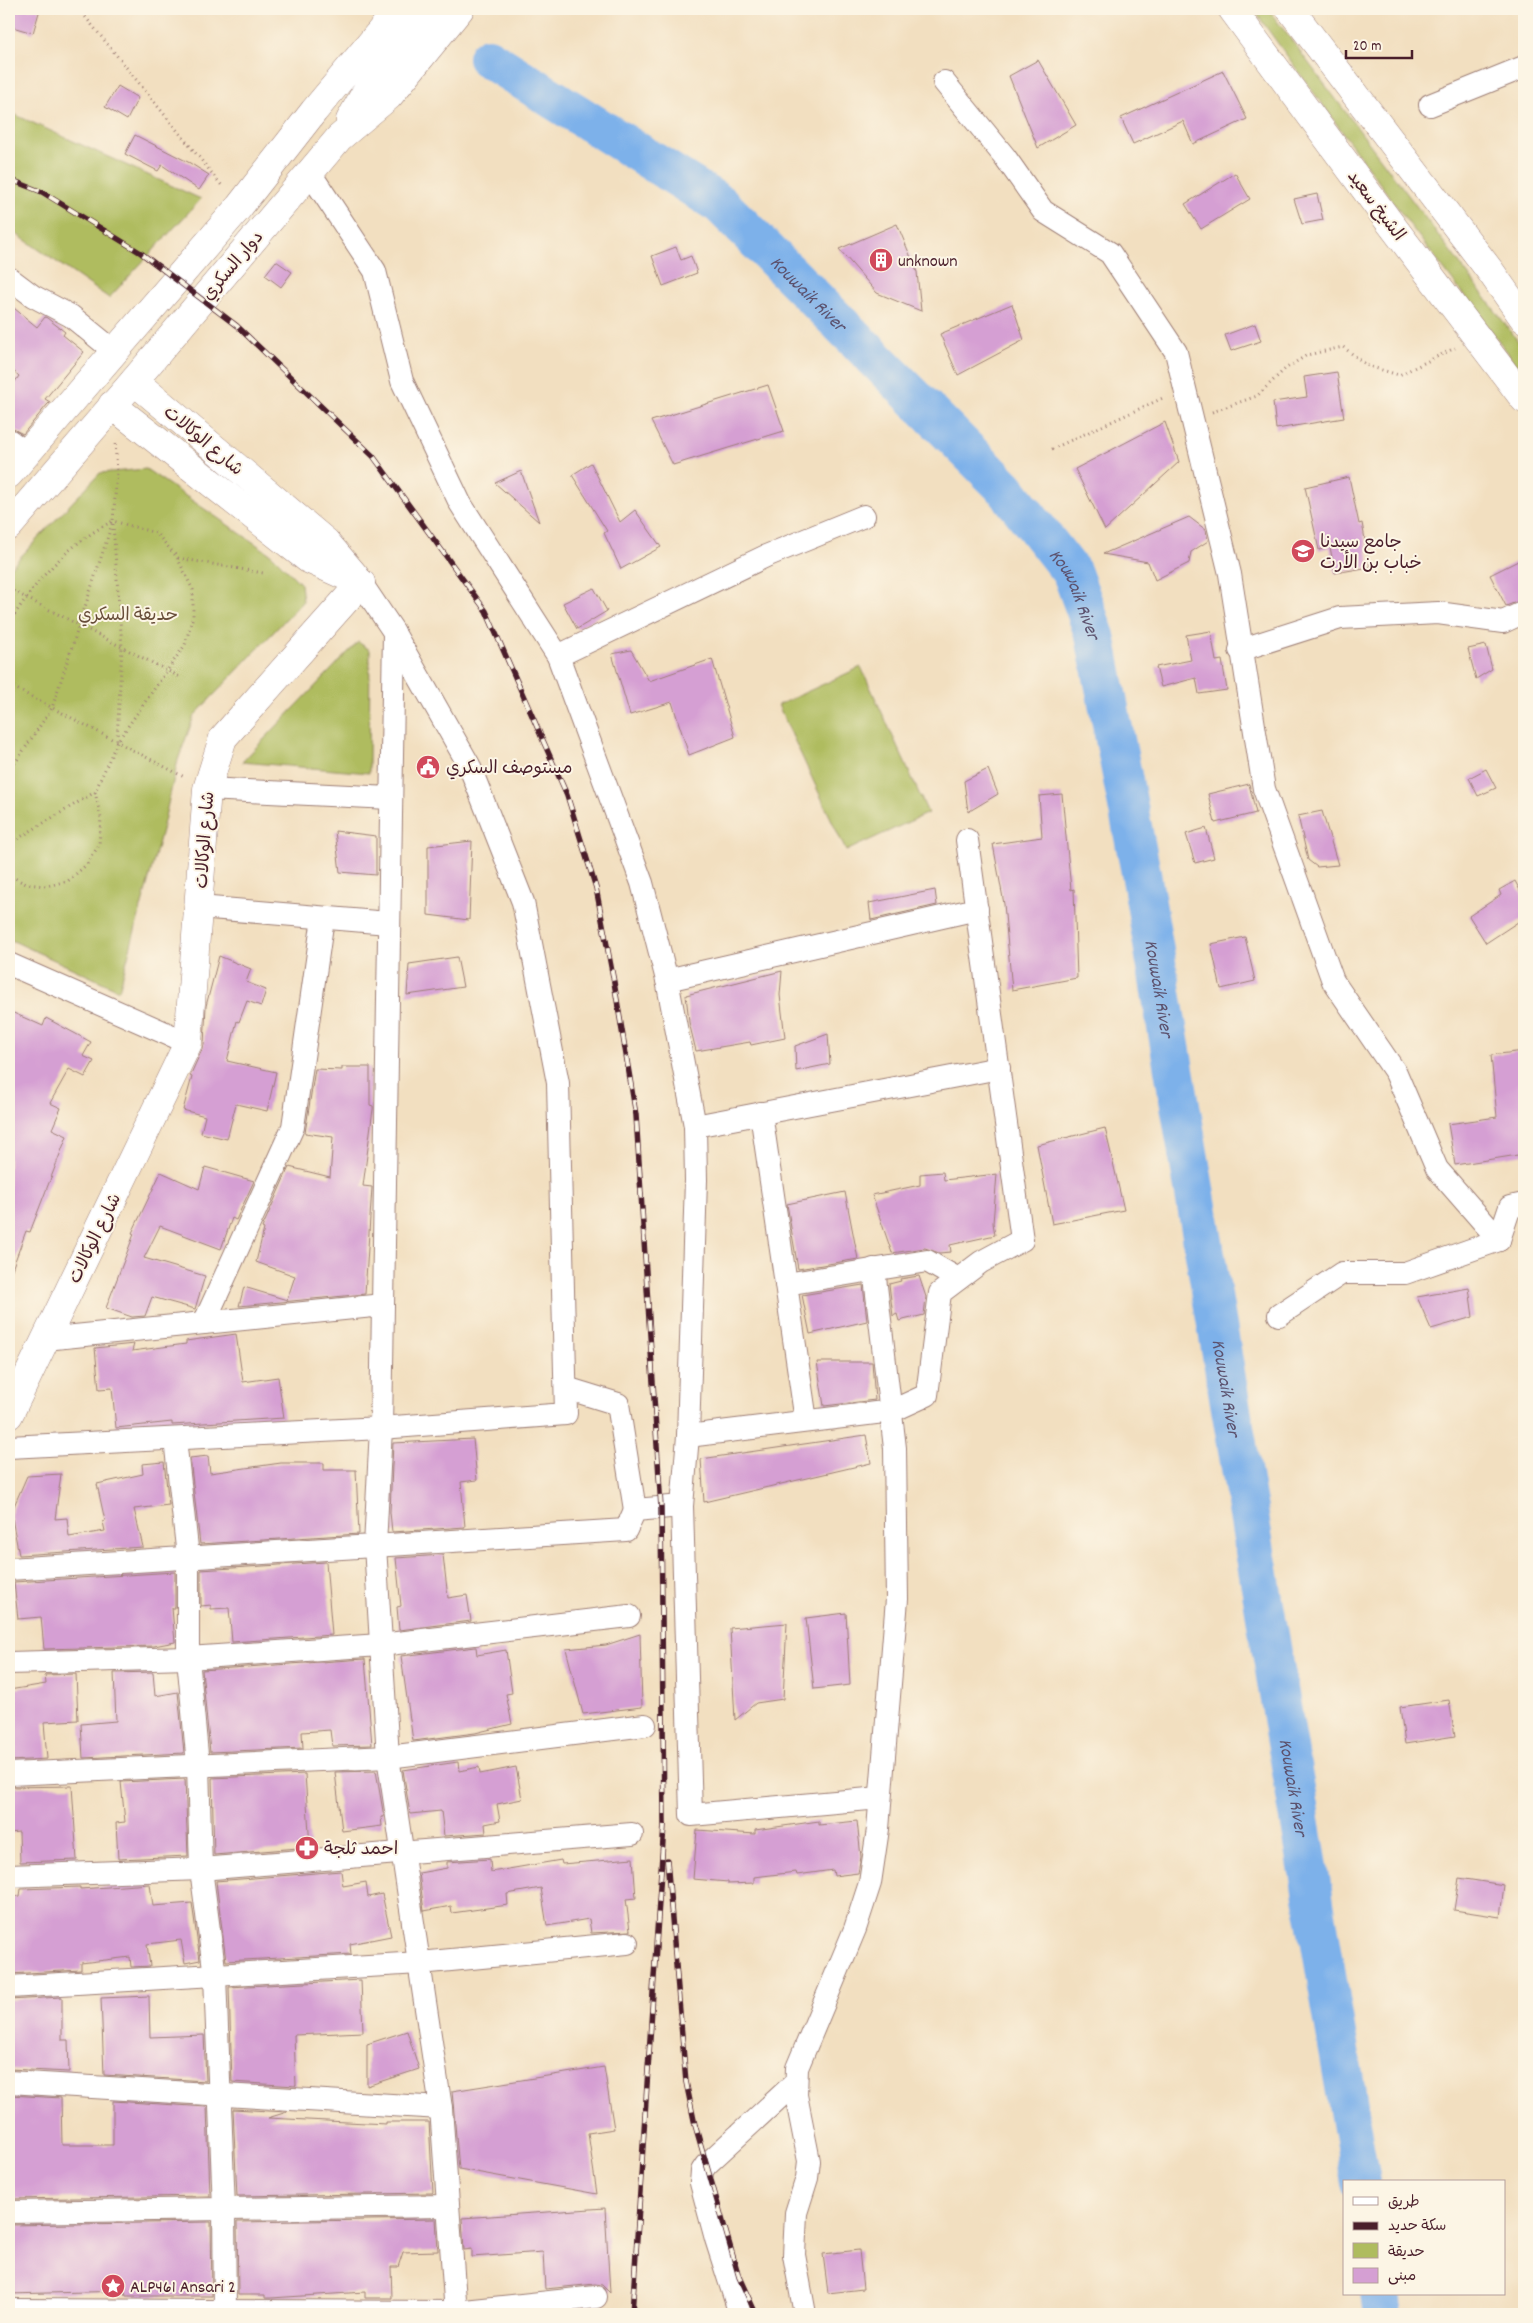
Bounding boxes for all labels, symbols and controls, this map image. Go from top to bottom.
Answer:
scale bar [1346,28,1412,60]
text: 20 m [1353,36,1381,58]
street label: الشيخ سعيد [1340,166,1410,247]
street label: دوار السكري [197,226,271,307]
building icon: unknown [868,247,894,273]
place label: unknown [898,250,958,275]
water label: Kouwaik River [762,251,852,341]
street label: شارع الوكالات [157,401,248,483]
place label: جامع سيدنا خباب بن الأرت [1320,531,1422,577]
school or university icon: جامع سيدنا خباب بن الأرت [1290,538,1316,564]
water label: Kouwaik River [1041,544,1106,646]
park label: حديقة السكري [78,604,178,629]
public building icon: مستوصف السكري [415,754,441,780]
place label: مستوصف السكري [446,757,573,782]
street label: شارع الوكالات [191,791,222,890]
water label: Kouwaik River [1135,938,1179,1041]
street label: شارع الوكالات [64,1190,129,1288]
water label: Kouwaik River [1203,1337,1246,1441]
water label: Kouwaik River [1270,1737,1313,1840]
pharmacy icon: احمد ثلجة [294,1835,320,1861]
place label: احمد ثلجة [324,1838,398,1863]
legend [1343,2180,1506,2296]
text: طريق [1388,2192,1420,2214]
text: سكة حديد [1388,2216,1446,2238]
text: حديقة [1388,2242,1425,2264]
text: مبنى [1388,2266,1416,2288]
place icon: ALP461 Ansari 2 [100,2273,126,2299]
place label: ALP461 Ansari 2 [130,2276,236,2301]

